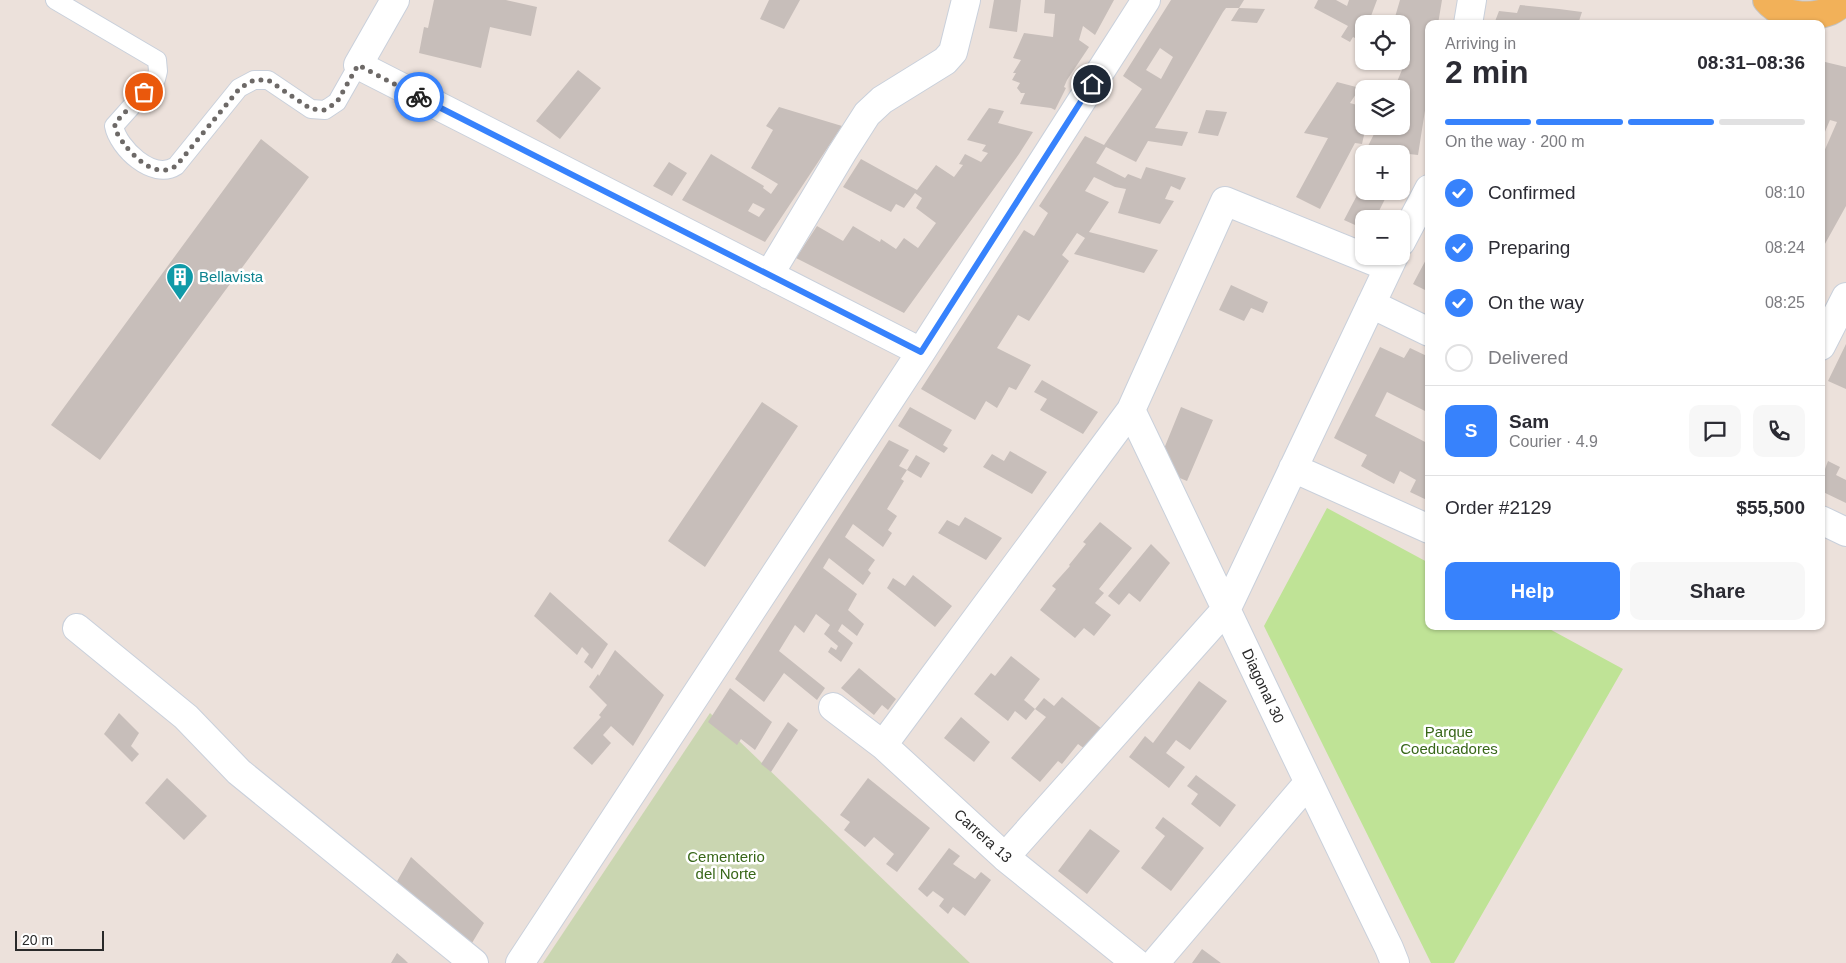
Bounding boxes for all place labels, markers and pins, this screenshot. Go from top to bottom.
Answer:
pin [1071,63,1113,105]
pin [123,71,165,113]
building icon: Bellavista [165,262,195,301]
place label: Bellavista [199,268,264,285]

